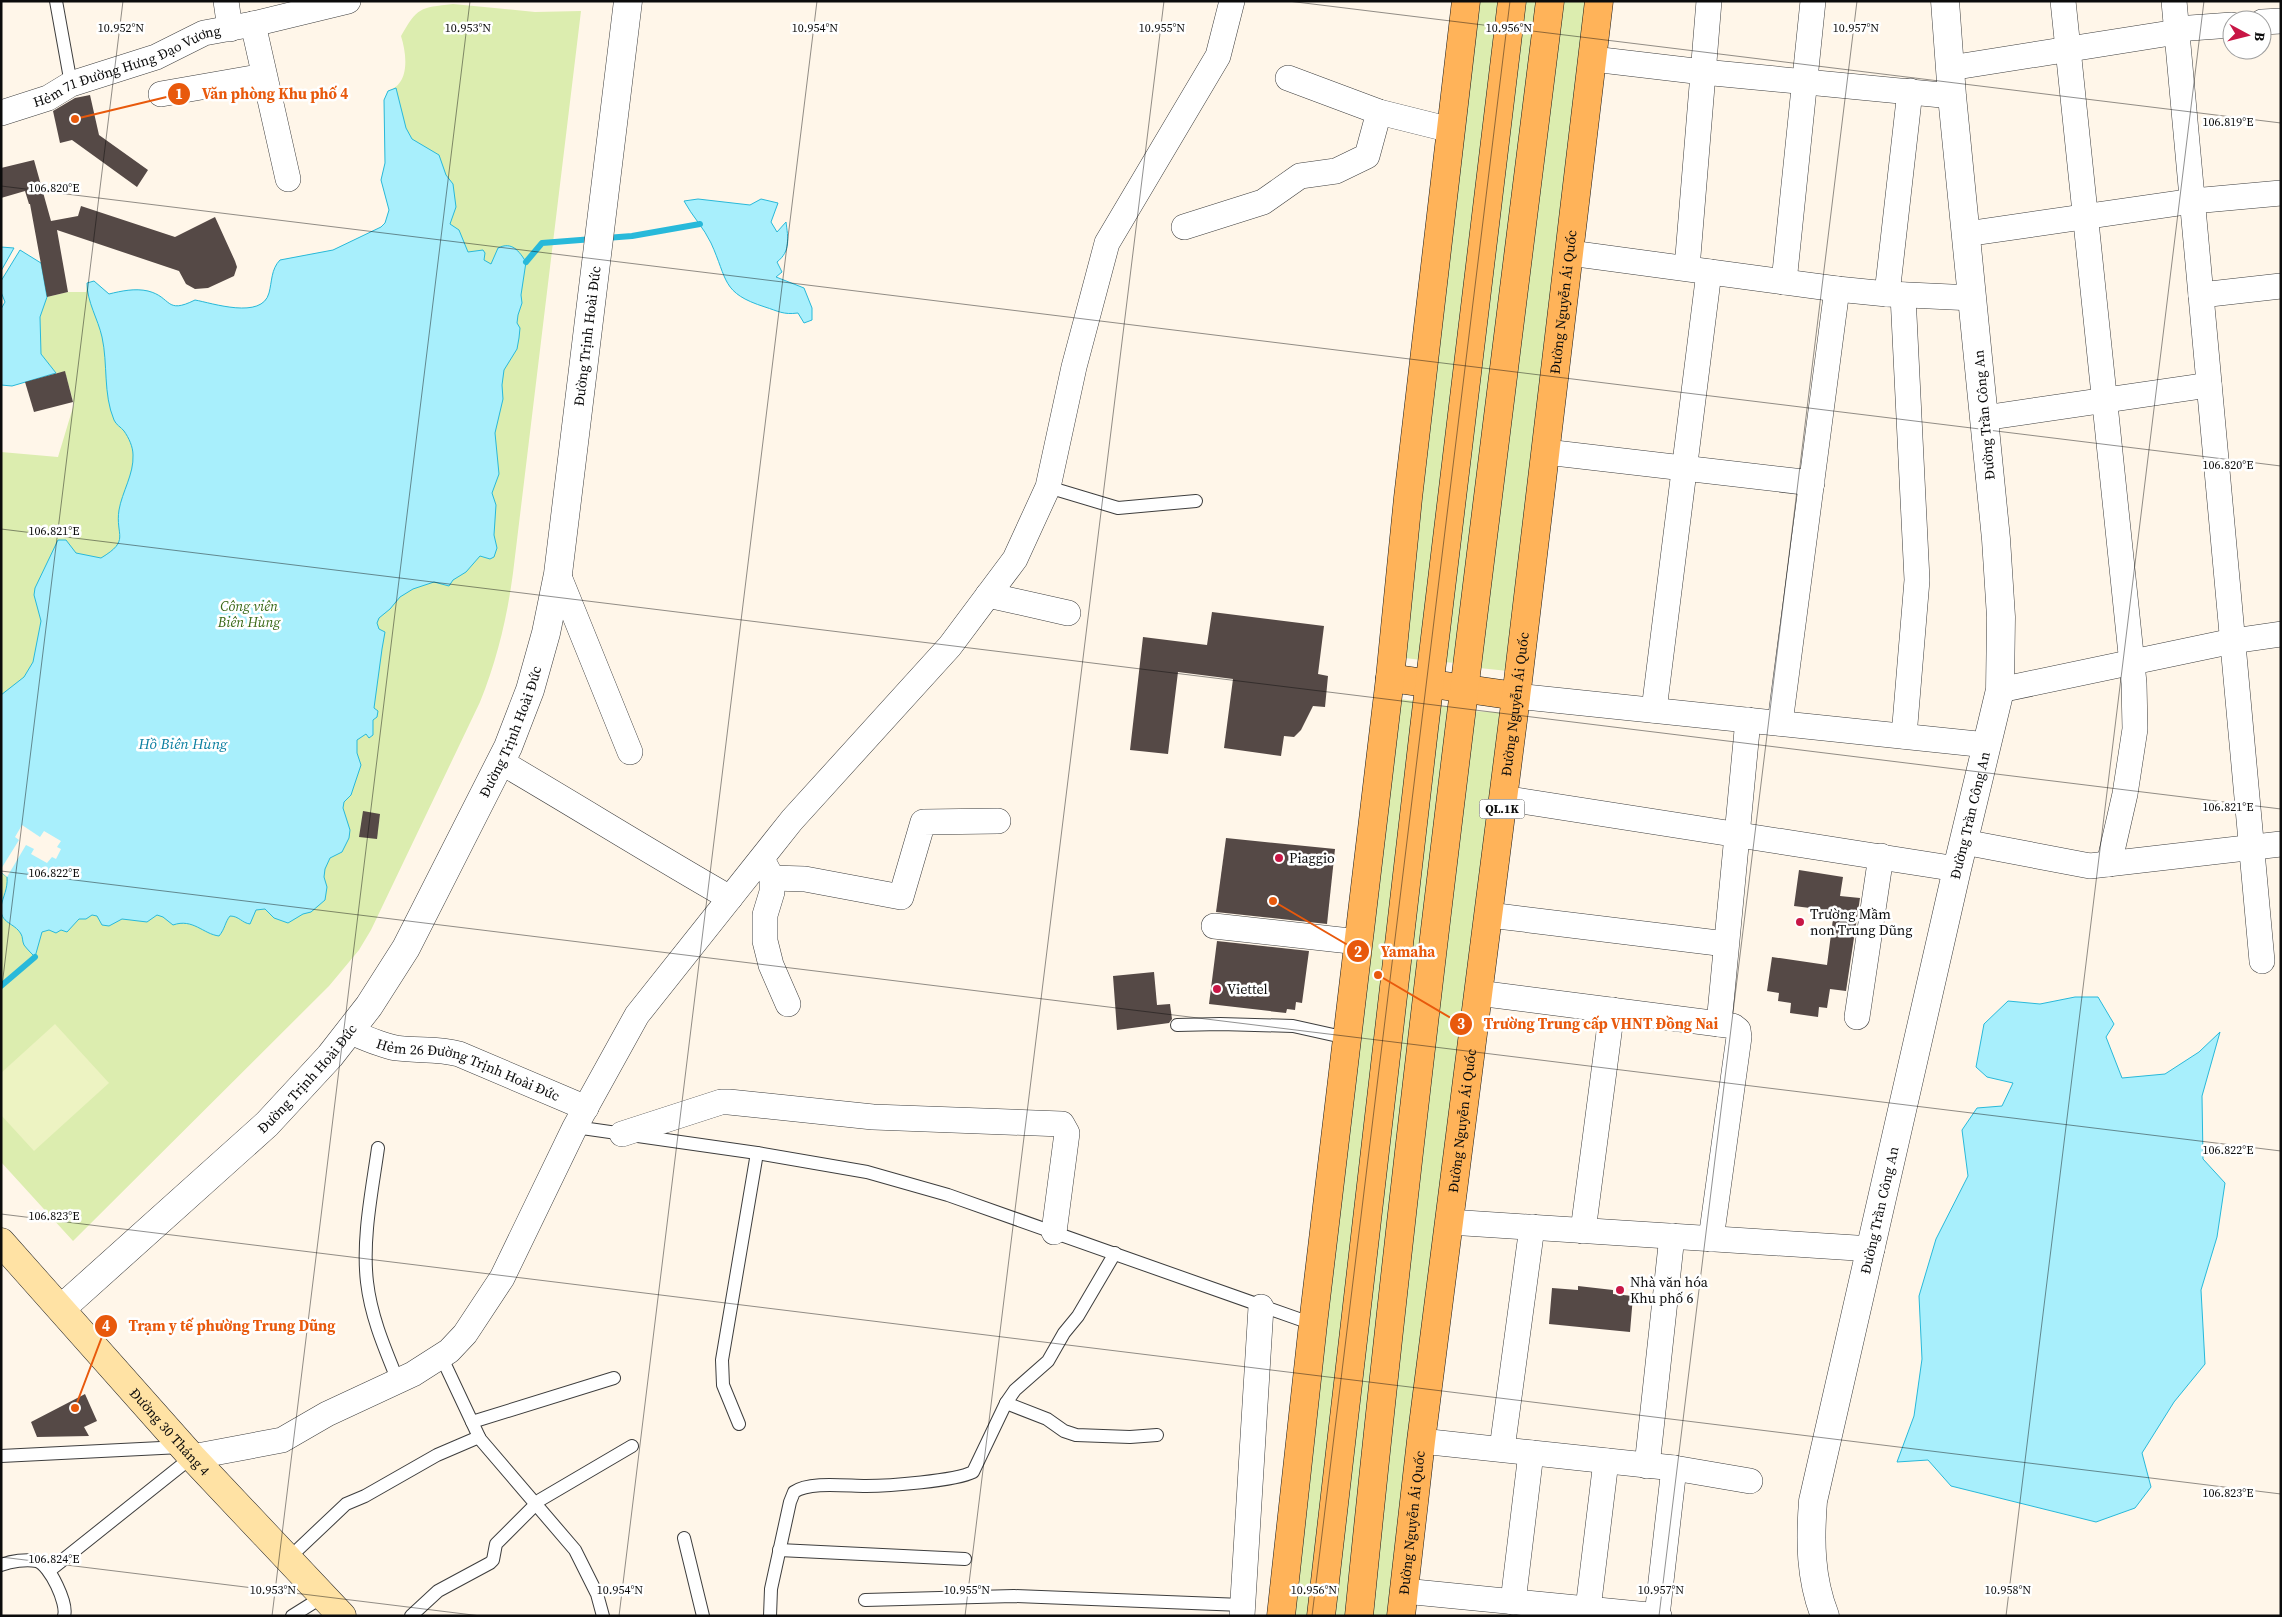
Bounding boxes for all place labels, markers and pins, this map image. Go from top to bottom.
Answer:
callout: Văn phòng Khu phố 4 [166,79,358,109]
place label: Piaggio [1289,848,1335,868]
marker: Piaggio [1273,852,1285,864]
place label: Trường Mầm non Trung Dũng [1810,904,1913,940]
marker: Trường Mầm non Trung Dũng [1794,916,1806,928]
callout: Yamaha [1345,936,1445,966]
place label: Viettel [1227,979,1268,999]
marker: Viettel [1211,983,1223,995]
callout: Trường Trung cấp VHNT Đồng Nai [1448,1009,1728,1039]
place label: Nhà văn hóa Khu phố 6 [1630,1272,1709,1308]
marker: Nhà văn hóa Khu phố 6 [1614,1284,1626,1296]
callout: Trạm y tế phường Trung Dũng [93,1311,345,1341]

